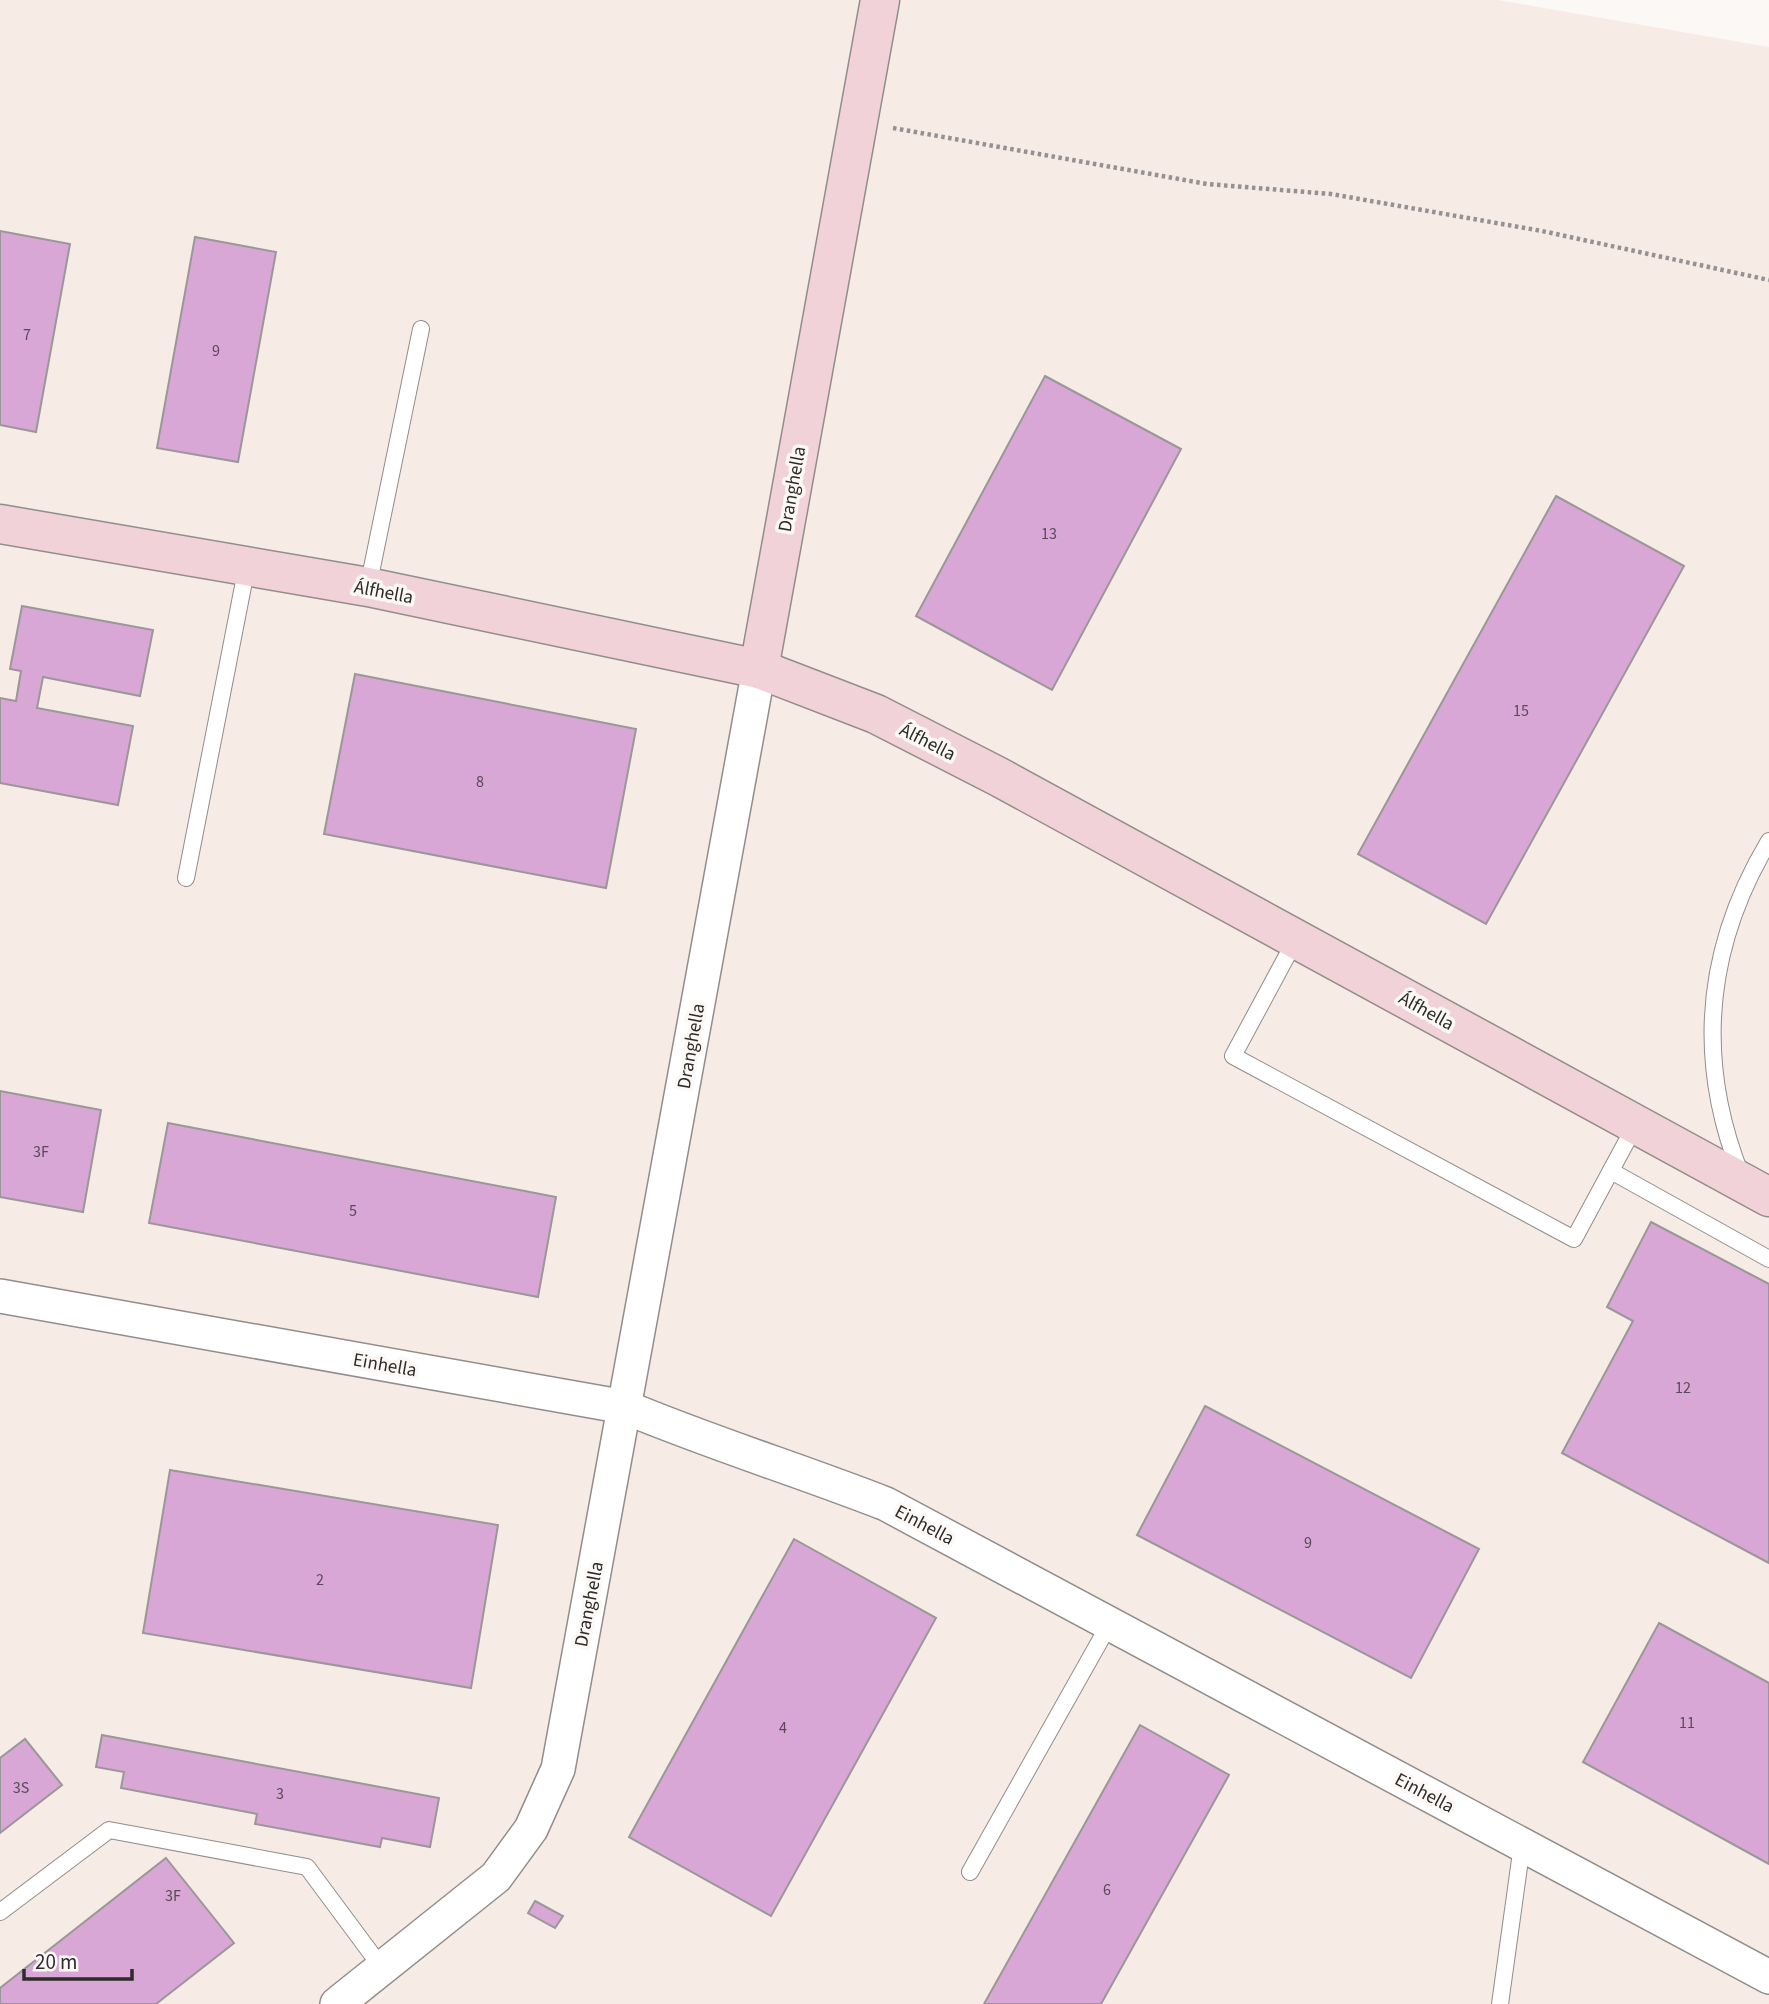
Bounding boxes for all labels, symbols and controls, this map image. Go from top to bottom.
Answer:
house number: 7 [23,324,31,346]
house number: 9 [212,340,220,362]
street label: Dranghella [772,444,813,534]
house number: 13 [1041,523,1057,545]
street label: Álfhella [352,574,416,611]
house number: 15 [1513,700,1529,722]
street label: Álfhella [895,717,960,768]
house number: 8 [476,771,484,793]
street label: Álfhella [1394,985,1459,1038]
street label: Dranghella [671,1001,712,1091]
house number: 3F [33,1141,49,1163]
house number: 5 [349,1200,357,1222]
street label: Einhella [351,1347,419,1384]
house number: 12 [1675,1377,1691,1399]
street label: Einhella [890,1498,959,1552]
house number: 9 [1304,1532,1312,1554]
street label: Dranghella [568,1559,611,1649]
house number: 2 [316,1569,324,1591]
house number: 11 [1679,1712,1695,1734]
house number: 4 [779,1717,787,1739]
street label: Einhella [1390,1766,1459,1820]
house number: 3S [13,1777,29,1799]
house number: 3 [276,1783,284,1805]
house number: 6 [1103,1879,1111,1901]
house number: 3F [165,1885,181,1907]
scale bar [24,1938,133,1982]
text: 20 m [35,1947,77,1977]

